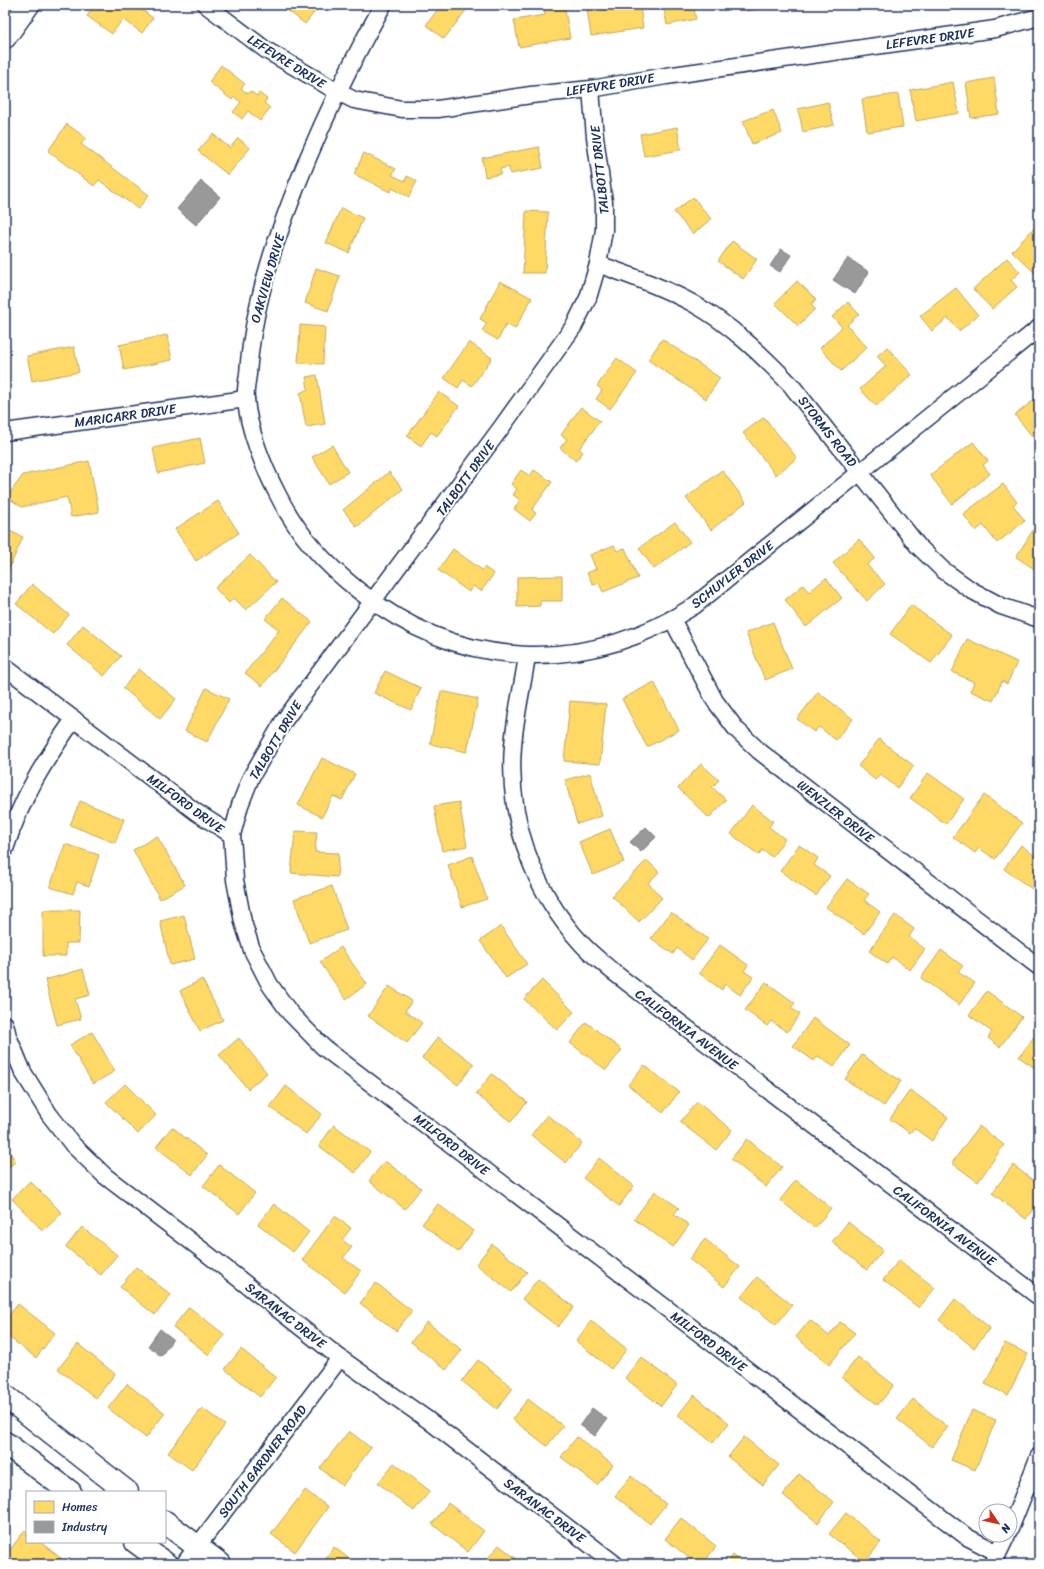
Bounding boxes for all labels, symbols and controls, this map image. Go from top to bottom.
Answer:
street label: LEFEVRE DRIVE [884,21,977,56]
street label: LEFEVRE DRIVE [243,28,331,95]
street label: LEFEVRE DRIVE [564,66,657,103]
street label: TALBOTT DRIVE [583,124,616,215]
street label: OAKVIEW DRIVE [244,230,291,326]
street label: STORMS ROAD [792,390,863,472]
street label: MARICARR DRIVE [73,397,178,434]
street label: TALBOTT DRIVE [430,435,501,521]
street label: SCHUYLER DRIVE [686,534,780,614]
street label: TALBOTT DRIVE [243,695,309,784]
street label: MILFORD DRIVE [142,767,230,840]
street label: WENZLER DRIVE [792,774,880,850]
street label: CALIFORNIA AVENUE [630,983,744,1076]
street label: MILFORD DRIVE [409,1107,495,1182]
street label: CALIFORNIA AVENUE [888,1179,1002,1272]
street label: SARANAC DRIVE [240,1276,332,1355]
street label: MILFORD DRIVE [665,1305,753,1378]
street label: SOUTH GARDNER ROAD [212,1400,313,1523]
street label: SARANAC DRIVE [499,1472,591,1549]
legend [26,1491,166,1543]
text: Homes [62,1496,98,1518]
north arrow [978,1503,1018,1543]
text: Industry [61,1516,108,1538]
text: N [996,1519,1016,1537]

